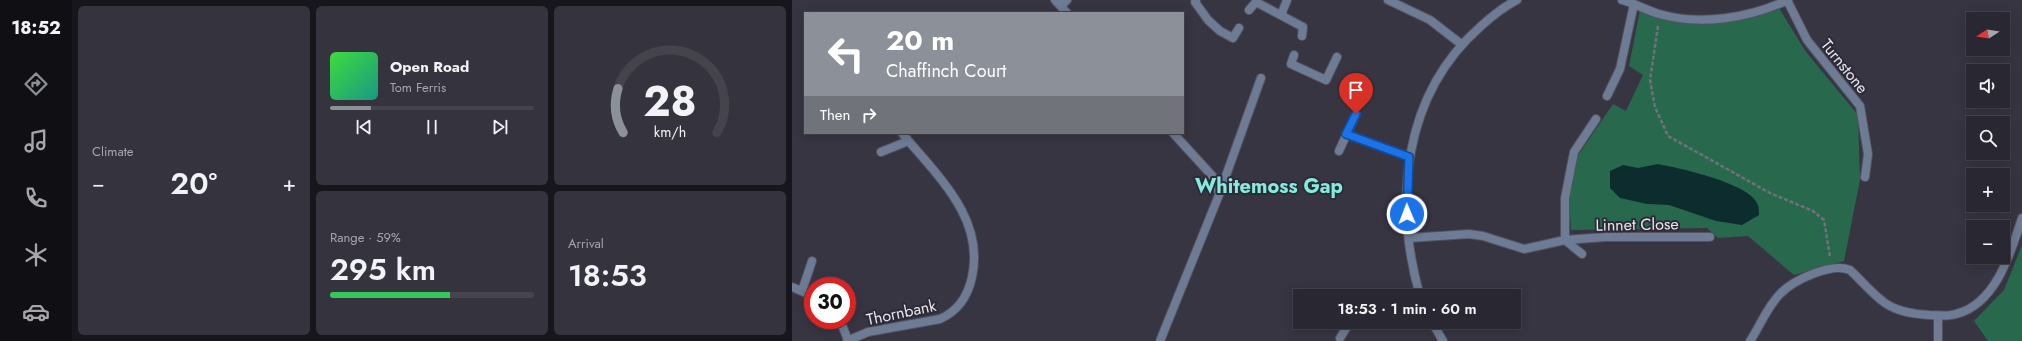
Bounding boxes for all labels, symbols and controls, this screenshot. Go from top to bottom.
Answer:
north arrow [1966,12,2010,56]
map controls [1966,12,2010,264]
text: 18:52 [11,15,61,41]
text: 20 m [886,20,954,61]
icon: left [820,28,872,80]
street label: Turnstone [1815,34,1874,98]
text: Open Road [390,56,469,78]
text: Chaffinch Court [886,58,1006,84]
button: sound [1966,64,2010,108]
icon: directions [22,70,50,98]
text: 28 [643,71,697,132]
pin [1339,73,1373,114]
text: Tom Ferris [390,78,446,97]
icon: arrive [1345,79,1367,101]
text: Then [820,104,850,126]
icon: right [858,104,880,126]
icon: previous [353,116,375,138]
icon: pause [421,116,443,138]
icon: next [489,116,511,138]
button: search [1966,116,2010,160]
text: km/h [654,122,686,142]
icon: music [22,127,50,155]
text: Climate [92,142,133,161]
text: 20° [170,162,217,205]
text: − [92,167,105,199]
text: + [282,167,296,199]
button: + [1966,168,2010,212]
district label: Whitemoss Gap [1195,172,1343,201]
icon: phone [22,184,50,212]
position arrow [1386,193,1428,235]
street label: Linnet Close [1595,212,1679,237]
button: − [1966,220,2010,264]
text: Range · 59% [330,228,401,247]
text: Arrival [568,234,604,253]
icon: climate [22,241,50,269]
text: 295 km [330,248,436,291]
text: 18:53 [568,254,647,297]
speed limit sign: 30 [804,277,856,329]
street label: Thornbank [864,294,939,331]
icon: car [22,298,50,326]
text: 18:53 · 1 min · 60 m [1337,298,1477,320]

